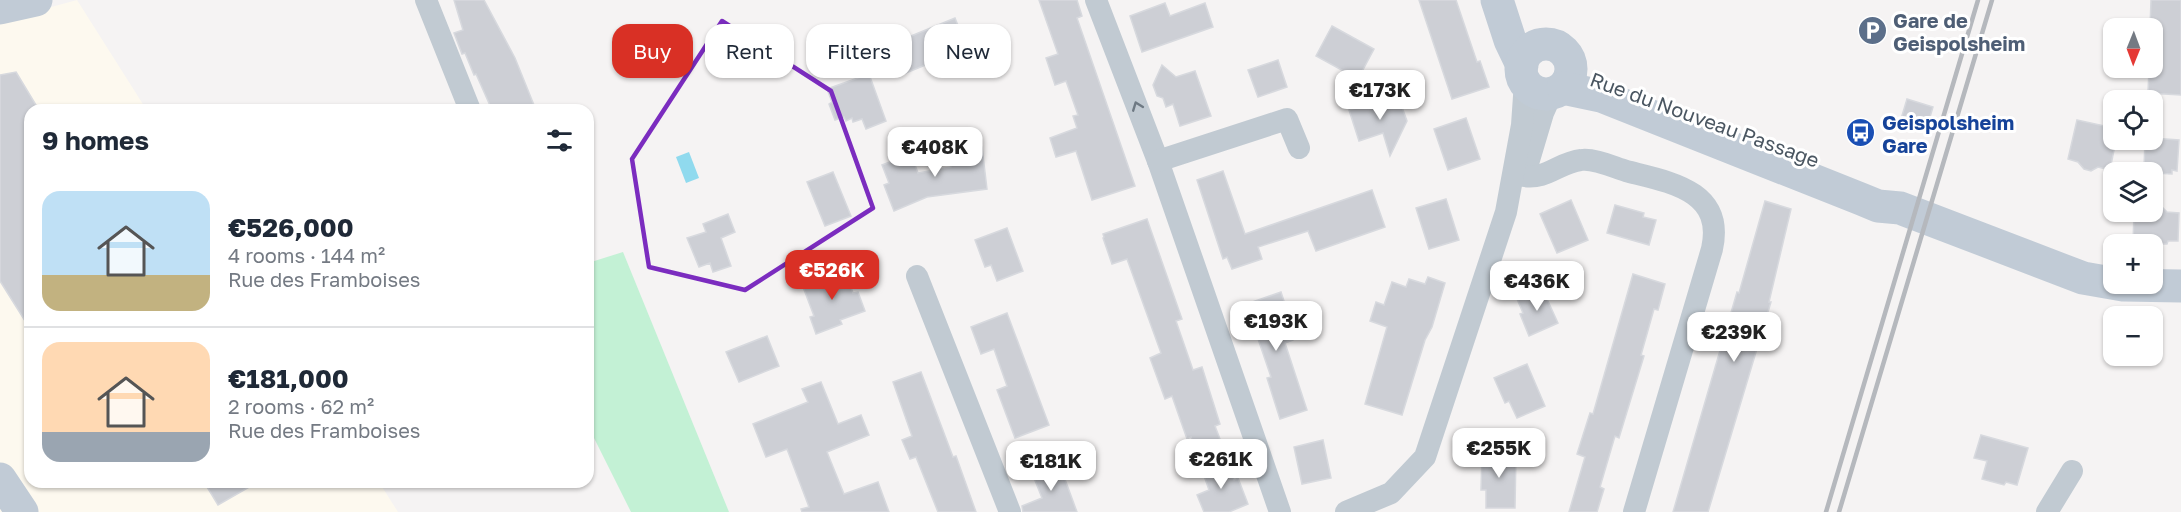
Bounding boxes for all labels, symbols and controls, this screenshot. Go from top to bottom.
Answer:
place label: Gare de Geispolsheim [1893,8,2025,55]
parking icon: Gare de Geispolsheim [1856,15,1888,47]
north arrow [2103,18,2163,78]
map controls [2103,18,2163,366]
chip: Buy [612,24,693,78]
chip: Rent [705,24,794,78]
chip: Filters [806,24,912,78]
chip: New [924,24,1011,78]
street label: Rue du Nouveau Passage [1587,66,1823,172]
pin: €173K [1338,70,1422,121]
text: €173K [1349,77,1411,101]
button: locate [2103,90,2163,150]
one-way arrow [1132,101,1145,112]
place label: Geispolsheim Gare [1882,110,2014,157]
bus stop icon: Geispolsheim Gare [1845,117,1877,149]
icon: filters [543,124,576,157]
text: 9 homes [42,125,149,156]
pin: €408K [893,127,977,178]
text: €408K [902,134,968,158]
button: layers [2103,162,2163,222]
text: €526,000 [228,212,354,243]
icon: home [90,215,162,287]
button: + [2103,234,2163,294]
text: 4 rooms · 144 m² [228,243,385,267]
pin: €526K [790,250,874,301]
text: €526K [799,257,865,281]
pin: €436K [1495,261,1579,312]
text: Rue des Framboises [228,267,420,291]
text: €436K [1504,268,1570,292]
pin: €193K [1234,301,1318,352]
button: − [2103,306,2163,366]
text: €193K [1244,308,1308,332]
pin: €239K [1692,312,1776,363]
text: €239K [1701,319,1767,343]
text: €181,000 [228,363,349,394]
icon: home [90,366,162,438]
text: 2 rooms · 62 m² [228,394,374,418]
text: Rue des Framboises [228,418,420,442]
pin: €255K [1457,428,1541,479]
text: €255K [1466,435,1532,459]
pin: €261K [1179,439,1263,490]
pin: €181K [1009,441,1093,492]
text: €261K [1189,446,1253,470]
text: €181K [1020,448,1082,472]

